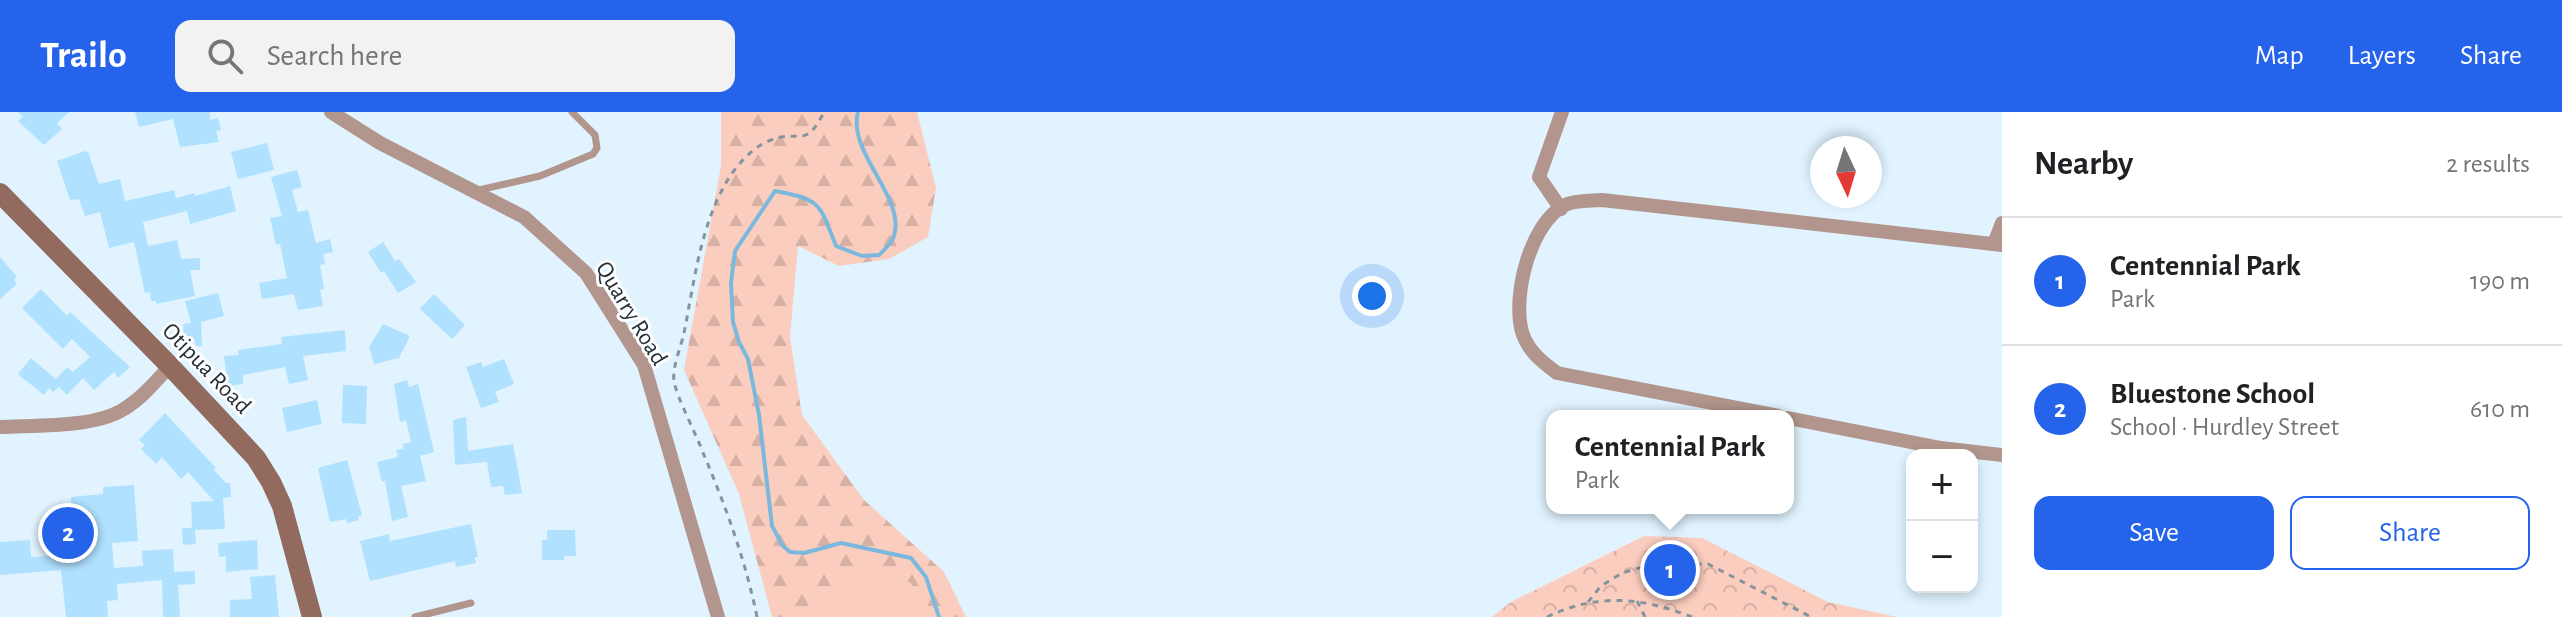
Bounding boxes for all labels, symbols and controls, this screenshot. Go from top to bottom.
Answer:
search box [175,20,735,92]
icon: search [203,34,247,78]
text: Trailo [40,37,127,75]
text: Search here [267,41,402,71]
text: Map [2255,42,2304,70]
text: Layers [2348,42,2416,70]
text: Share [2460,42,2522,70]
north arrow [1810,136,1882,208]
text: Nearby [2034,147,2133,181]
text: 2 results [2446,151,2530,177]
text: Centennial Park [2110,251,2301,281]
street label: Quarry Road [591,258,671,369]
text: 1 [2055,268,2065,294]
text: 190 m [2470,268,2530,294]
your location [1352,276,1392,316]
text: Park [2110,286,2155,312]
street label: Otipua Road [157,319,255,419]
text: Bluestone School [2110,379,2315,409]
text: 2 [2054,396,2066,422]
text: 610 m [2470,396,2530,422]
popup [1546,410,1794,514]
text: School · Hurdley Street [2110,414,2339,440]
text: Centennial Park [1575,432,1765,462]
map controls [1906,449,1978,593]
button: + [1906,449,1978,521]
text: Park [1575,467,1620,493]
button: Save [2034,496,2274,570]
button: Share [2290,496,2530,570]
pin: 2 [42,503,94,563]
button: − [1906,521,1978,593]
pin: 1 [1644,540,1696,600]

